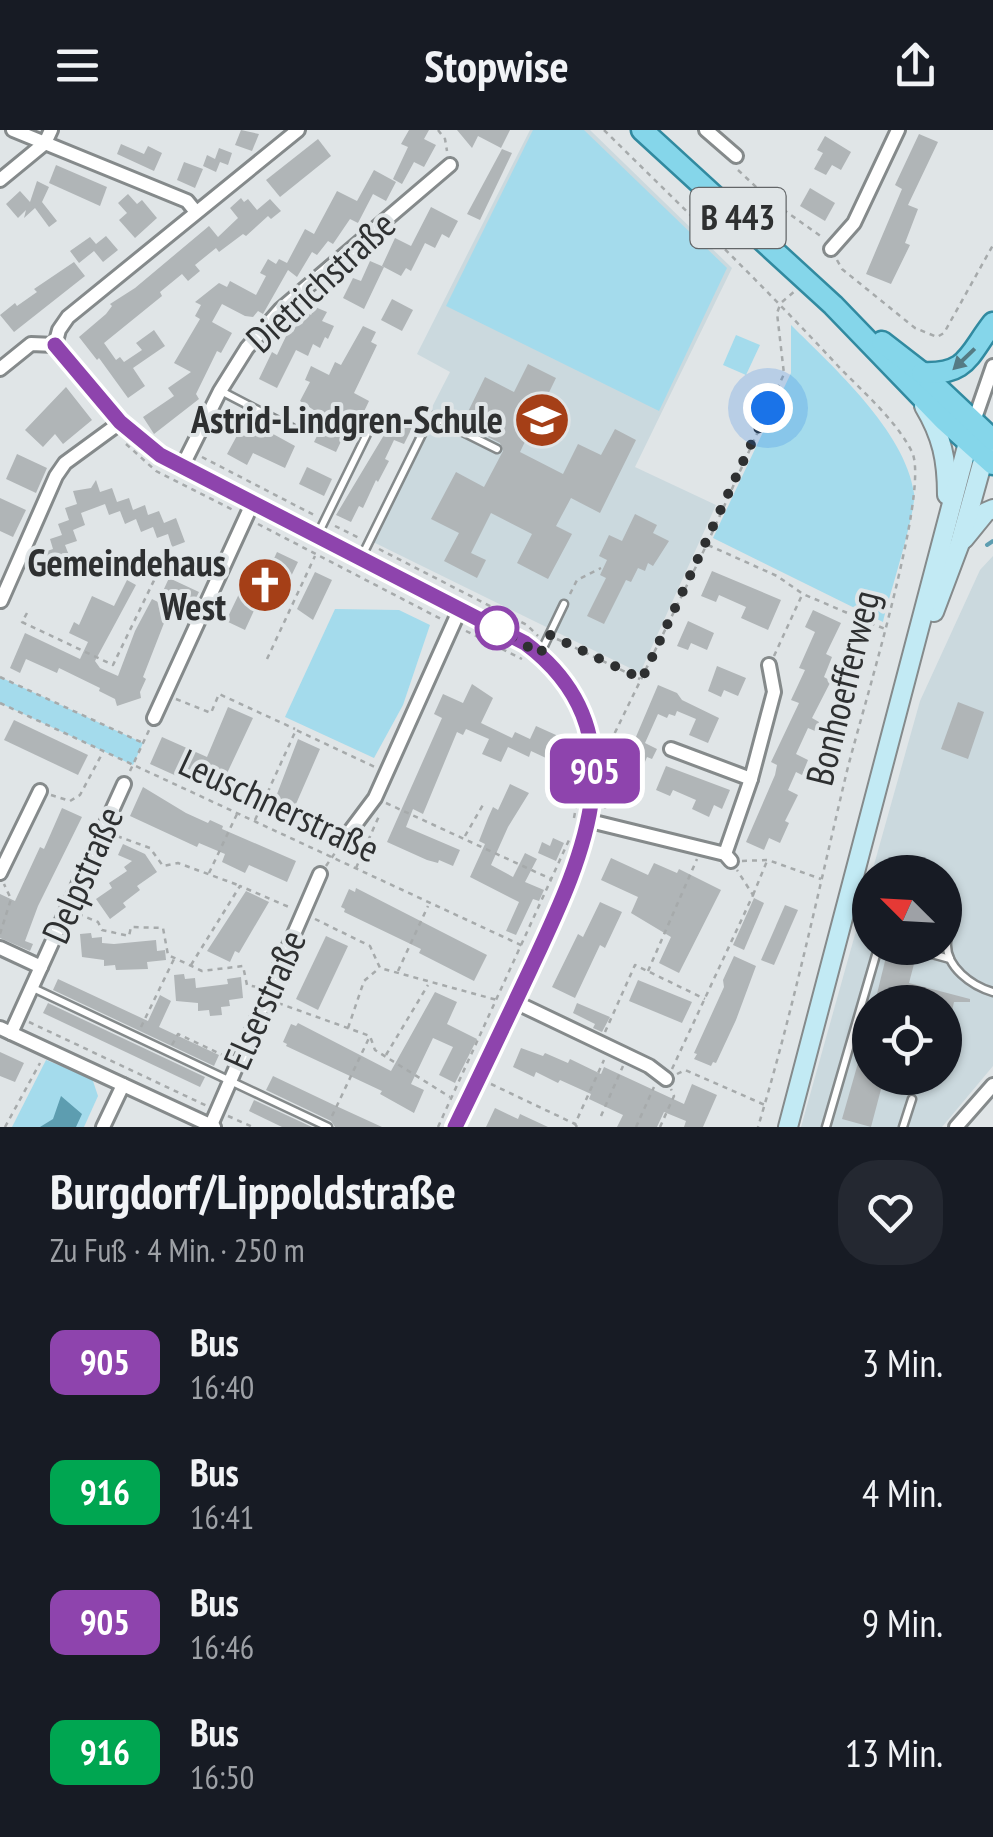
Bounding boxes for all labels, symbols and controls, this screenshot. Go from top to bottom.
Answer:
text: Stopwise [424,36,569,94]
icon: menu [50,38,105,93]
icon: share [888,38,943,93]
road number: B 443 [690,188,786,248]
street label: Dietrichstraße [235,199,405,362]
one-way arrow [952,347,976,370]
your location [743,383,793,433]
school or university icon: Astrid-Lindgren-Schule [512,390,572,450]
place label: Astrid-Lindgren-Schule [190,394,503,443]
place label: Gemeindehaus West [27,537,226,630]
church icon: Gemeindehaus West [235,555,295,615]
street label: Bonhoefferweg [794,585,889,790]
unlabelled marker [476,607,518,649]
street label: Leuschnerstraße [172,737,388,872]
line badge: 905 [538,738,652,804]
text: 905 [570,748,620,794]
street label: Delpstraße [30,799,133,950]
north arrow [852,855,962,965]
map controls [852,855,962,1095]
street label: Elserstraße [211,922,316,1077]
button: locate [852,985,962,1095]
text: Burgdorf/Lippoldstraße [50,1160,456,1222]
button: heart [838,1160,943,1265]
text: Zu Fuß · 4 Min. · 250 m [50,1229,305,1271]
text: Bus [190,1317,239,1366]
text: 3 Min. [862,1338,943,1387]
text: 905 [80,1339,130,1385]
text: 16:40 [190,1366,254,1408]
text: Bus [190,1447,239,1496]
text: 4 Min. [862,1468,943,1517]
text: 916 [80,1469,130,1515]
text: 16:41 [190,1496,254,1538]
text: Bus [190,1577,239,1626]
text: 9 Min. [862,1598,943,1647]
text: 905 [80,1599,130,1645]
text: 16:46 [190,1626,254,1668]
text: Bus [190,1707,239,1756]
text: 13 Min. [845,1728,943,1777]
text: 916 [80,1729,130,1775]
text: 16:50 [190,1756,254,1798]

